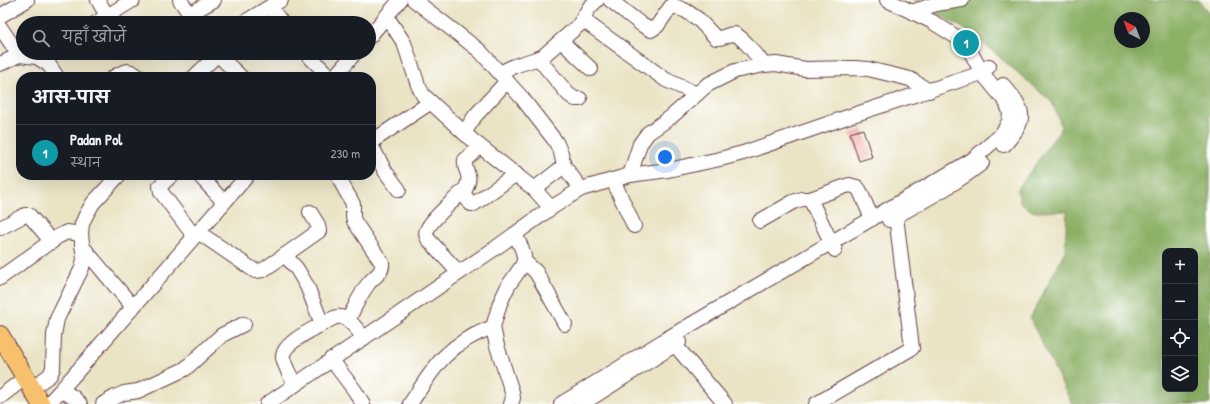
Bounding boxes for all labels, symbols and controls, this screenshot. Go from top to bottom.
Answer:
north arrow [1114,12,1150,48]
search box [16,16,376,60]
text: यहाँ खोजें [62,26,126,47]
icon: search [30,27,52,49]
pin: 1 [953,28,979,58]
text: आस-पास [32,85,110,108]
text: Padan Pol [70,129,122,150]
text: 1 [43,144,47,162]
text: 230 m [330,144,360,162]
your location [655,147,675,167]
text: स्थान [70,153,101,171]
map controls [1162,248,1198,392]
button: + [1162,248,1198,284]
button: − [1162,284,1198,320]
button: locate [1162,320,1198,356]
button: layers [1162,356,1198,392]

